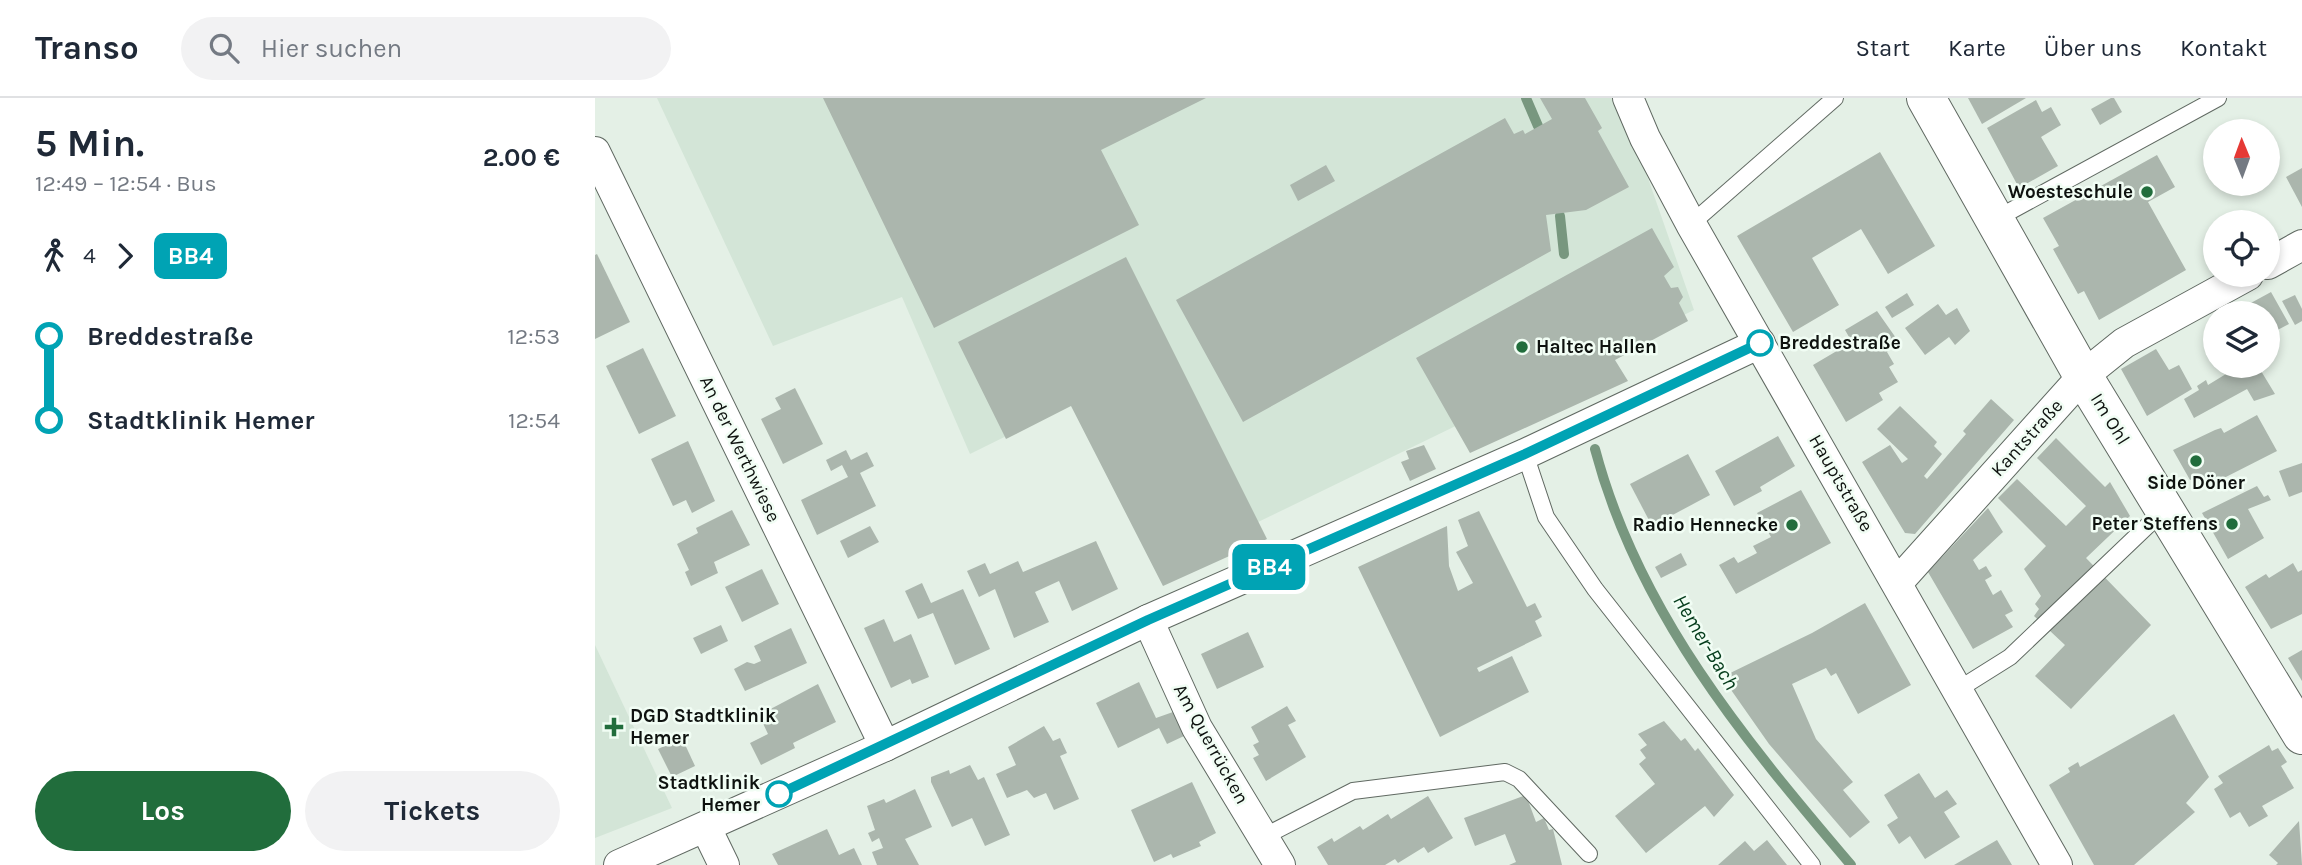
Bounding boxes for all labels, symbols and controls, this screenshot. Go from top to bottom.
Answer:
search box [181,17,671,80]
text: Transo [35,29,139,67]
icon: search [205,29,243,67]
text: Hier suchen [261,33,402,64]
text: Start [1856,34,1910,62]
text: Karte [1948,34,2006,62]
text: Über uns [2044,34,2142,62]
text: Kontakt [2180,34,2267,62]
north arrow [2203,119,2280,196]
map controls [2203,119,2280,378]
text: 5 Min. [35,121,144,166]
text: 2.00 € [483,142,560,173]
text: 12:49 – 12:54 · Bus [35,170,217,197]
place label: Woesteschule [2008,181,2133,203]
marker: Woesteschule [2139,184,2155,200]
button: locate [2203,210,2280,287]
icon: walk [35,237,73,275]
icon: forward [106,237,144,275]
text: 4 [83,242,96,269]
text: BB4 [168,242,213,270]
button: layers [2203,301,2280,378]
text: Breddestraße [87,321,254,352]
text: 12:53 [507,323,560,350]
marker: Breddestraße [1747,330,1773,356]
place label: Breddestraße [1779,332,1901,354]
place label: Haltec Hallen [1536,336,1657,358]
marker: Haltec Hallen [1514,339,1530,355]
street label: An der Werthwiese [695,372,785,526]
street label: Im Ohl [2086,389,2134,449]
street label: Kantstraße [1987,395,2067,481]
text: Stadtklinik Hemer [87,405,315,436]
text: 12:54 [508,407,560,434]
street label: Hauptstraße [1804,430,1878,536]
marker: Side Döner [2188,453,2204,469]
place label: Side Döner [2147,472,2246,494]
place label: Peter Steffens [2091,513,2218,535]
place label: Radio Hennecke [1633,514,1778,536]
marker: Peter Steffens [2224,516,2240,532]
marker: Radio Hennecke [1784,517,1800,533]
line badge: BB4 [1229,544,1309,590]
text: BB4 [1246,553,1292,581]
water label: Hemer-Bach [1668,590,1744,694]
street label: Am Querrücken [1169,680,1253,808]
place label: DGD Stadtklinik Hemer [630,705,776,749]
marker: DGD Stadtklinik Hemer [604,717,624,737]
button: Los [35,771,291,851]
button: Tickets [305,771,560,851]
place label: Stadtklinik Hemer [658,772,761,816]
marker: Stadtklinik Hemer [766,781,792,807]

